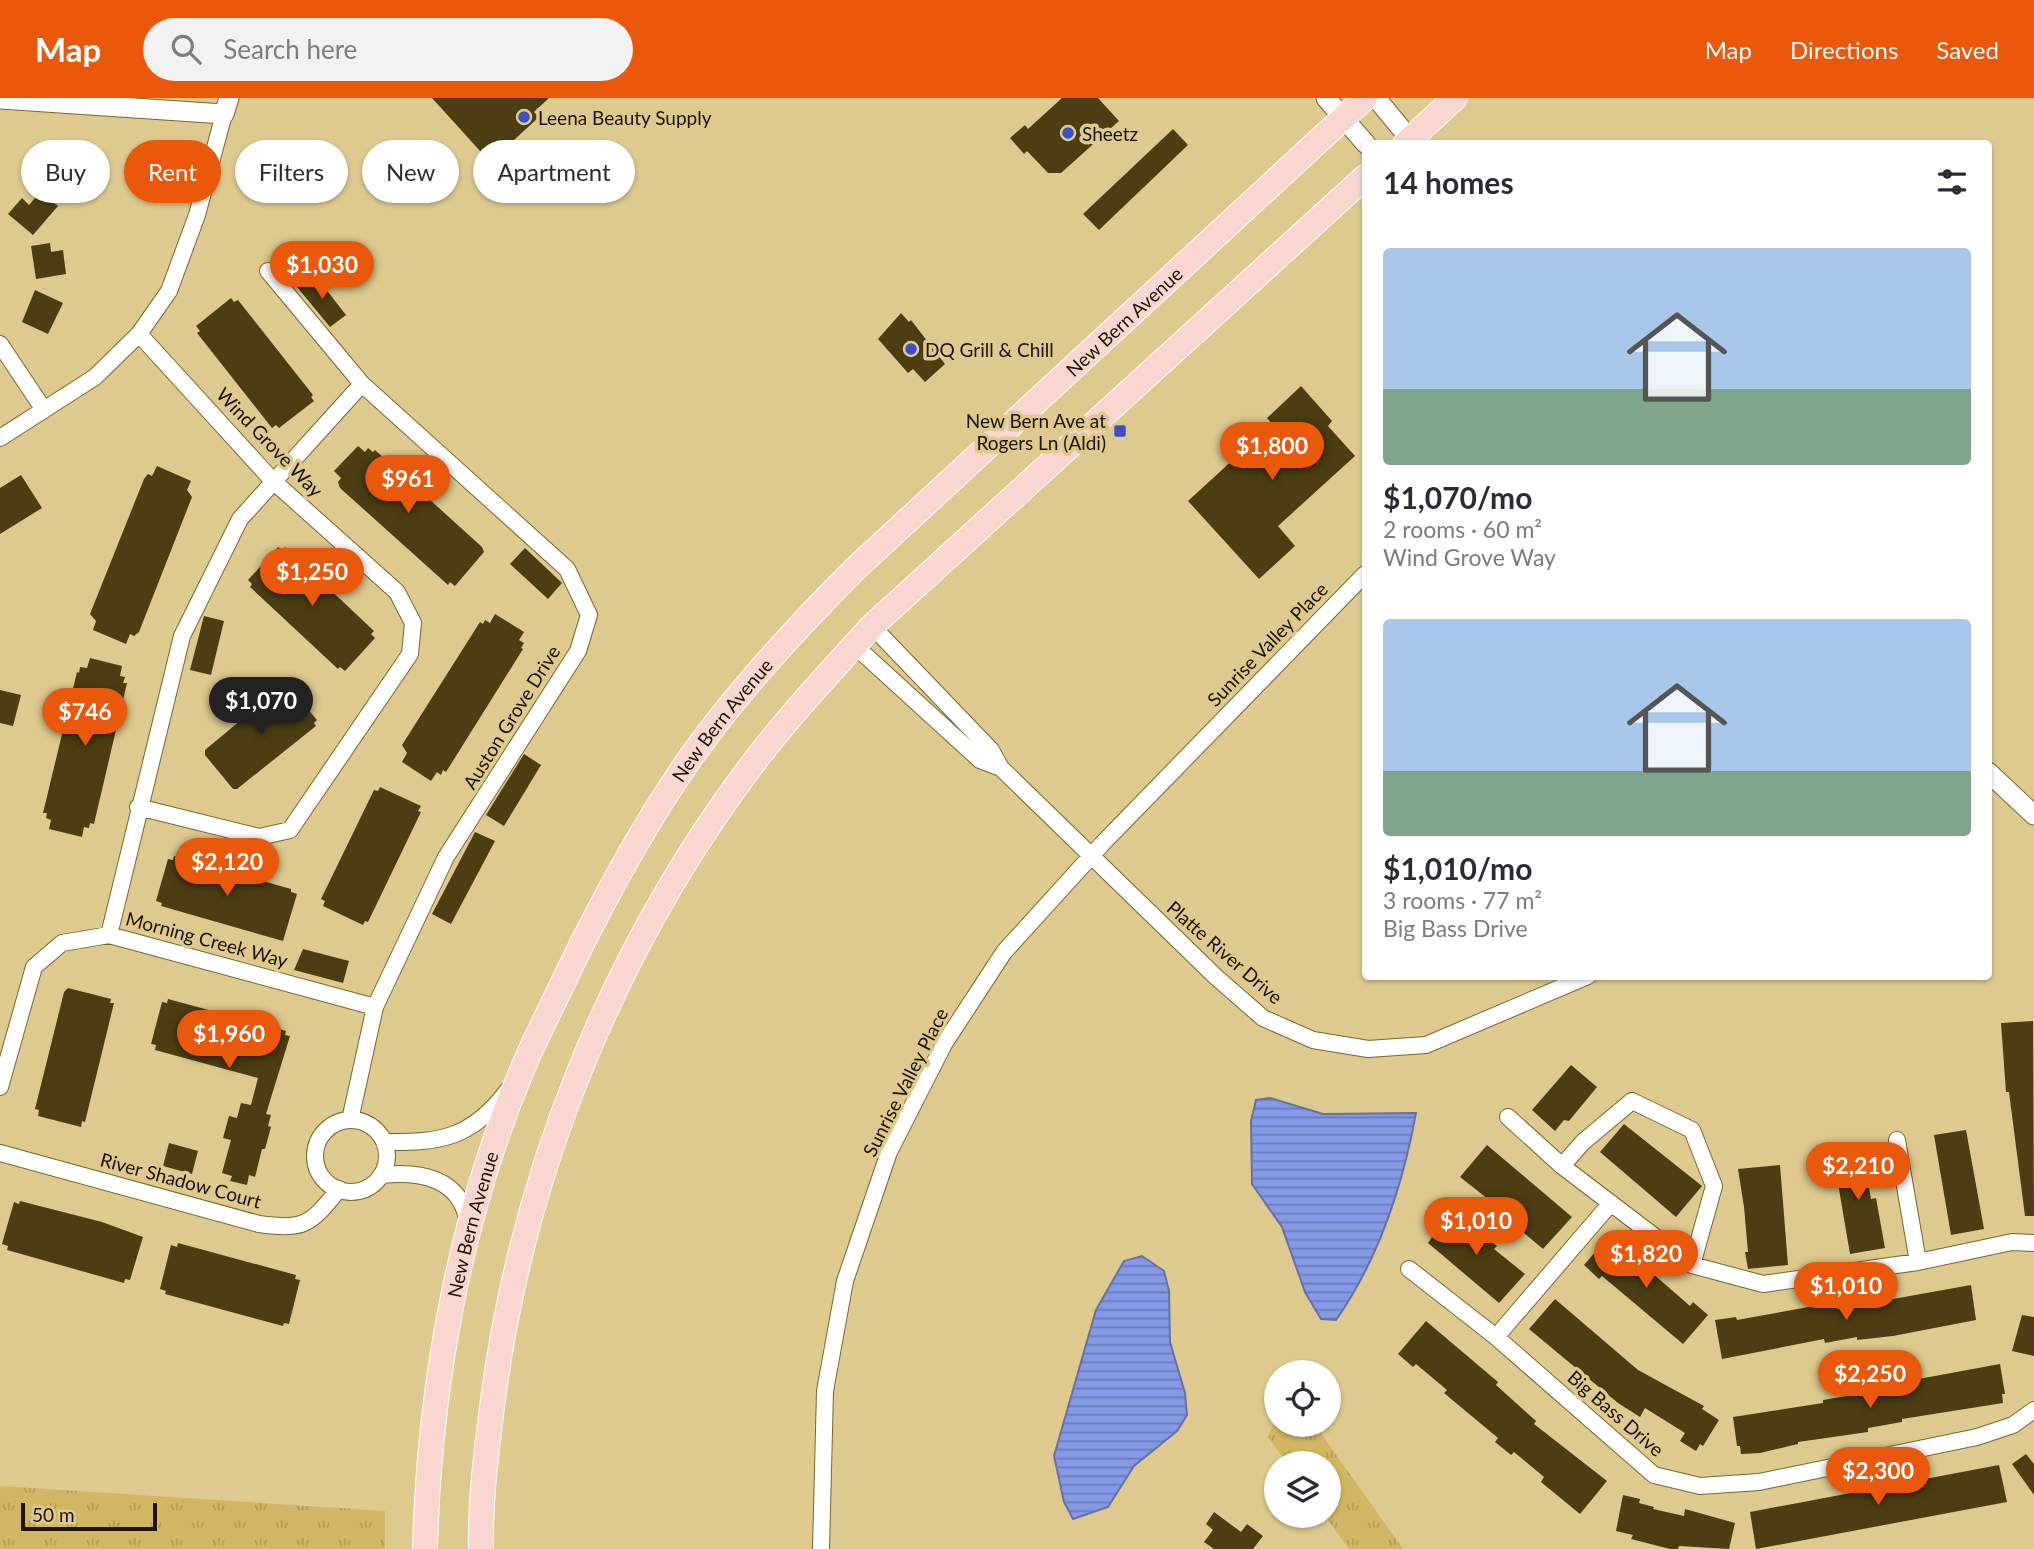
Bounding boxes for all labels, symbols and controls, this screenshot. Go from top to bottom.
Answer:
search box [143,18,633,81]
text: Map [35,29,101,69]
icon: search [167,30,205,68]
text: Search here [223,33,357,65]
text: Map [1705,35,1752,64]
text: Directions [1790,35,1898,64]
text: Saved [1936,35,1999,64]
place label: Leena Beauty Supply [538,106,712,129]
marker: Leena Beauty Supply [516,109,532,125]
place label: Sheetz [1082,122,1138,145]
marker: Sheetz [1060,125,1076,141]
chip: Buy [21,140,110,203]
chip: Rent [124,140,221,203]
chip: Filters [235,140,348,203]
chip: New [362,140,459,203]
chip: Apartment [473,140,635,203]
icon: filters [1933,163,1971,201]
text: 14 homes [1383,164,1514,200]
pin: $1,030 [265,242,379,301]
text: $1,030 [286,250,358,278]
street label: New Bern Avenue [1060,261,1187,380]
icon: home [1614,294,1740,420]
place label: DQ Grill & Chill [925,338,1054,361]
marker: DQ Grill & Chill [903,341,919,357]
street label: Wind Grove Way [212,383,328,502]
place label: New Bern Ave at Rogers Ln (Aldi) [966,409,1106,454]
pin: $1,800 [1215,422,1329,482]
marker: New Bern Ave at Rogers Ln (Aldi) [1112,423,1128,439]
text: $1,800 [1236,431,1308,459]
pin: $961 [367,456,449,515]
text: $961 [381,464,435,492]
text: $1,070/mo [1383,479,1532,515]
text: 2 rooms · 60 m² [1383,515,1542,543]
text: Wind Grove Way [1383,543,1556,571]
pin: $1,250 [255,548,369,608]
text: $1,250 [276,557,348,585]
street label: Sunrise Valley Place [1202,577,1332,711]
street label: Auston Grove Drive [458,641,564,793]
street label: New Bern Avenue [666,653,777,786]
icon: home [1614,665,1740,791]
pin: $1,070 [204,678,318,737]
text: $1,070 [225,686,297,714]
pin: $746 [44,688,126,748]
text: $746 [58,697,112,725]
pin: $2,120 [170,838,284,898]
text: $2,120 [191,847,263,875]
text: $1,010/mo [1383,850,1532,886]
text: 3 rooms · 77 m² [1383,886,1542,914]
street label: Platte River Drive [1163,896,1287,1008]
street label: Morning Creek Way [124,906,291,972]
text: Big Bass Drive [1383,914,1528,942]
street label: Sunrise Valley Place [858,1004,952,1160]
pin: $1,960 [172,1010,286,1070]
text: $1,960 [193,1019,265,1047]
pin: $2,210 [1801,1142,1915,1202]
street label: River Shadow Court [98,1147,264,1213]
street label: New Bern Avenue [442,1148,502,1299]
text: $2,210 [1822,1151,1894,1179]
pin: $1,010 [1419,1198,1533,1257]
text: $1,010 [1440,1206,1512,1234]
pin: $1,820 [1589,1230,1703,1290]
text: $1,820 [1610,1239,1682,1267]
pin: $1,010 [1789,1262,1903,1322]
text: $1,010 [1810,1271,1882,1299]
pin: $2,250 [1813,1350,1927,1410]
text: $2,250 [1834,1359,1906,1387]
map controls [1264,1360,1341,1528]
button: locate [1264,1360,1341,1437]
street label: Big Bass Drive [1563,1365,1669,1461]
pin: $2,300 [1821,1448,1935,1507]
button: layers [1264,1451,1341,1528]
text: $2,300 [1842,1456,1914,1484]
scale bar [21,1500,158,1532]
text: 50 m [32,1503,75,1526]

